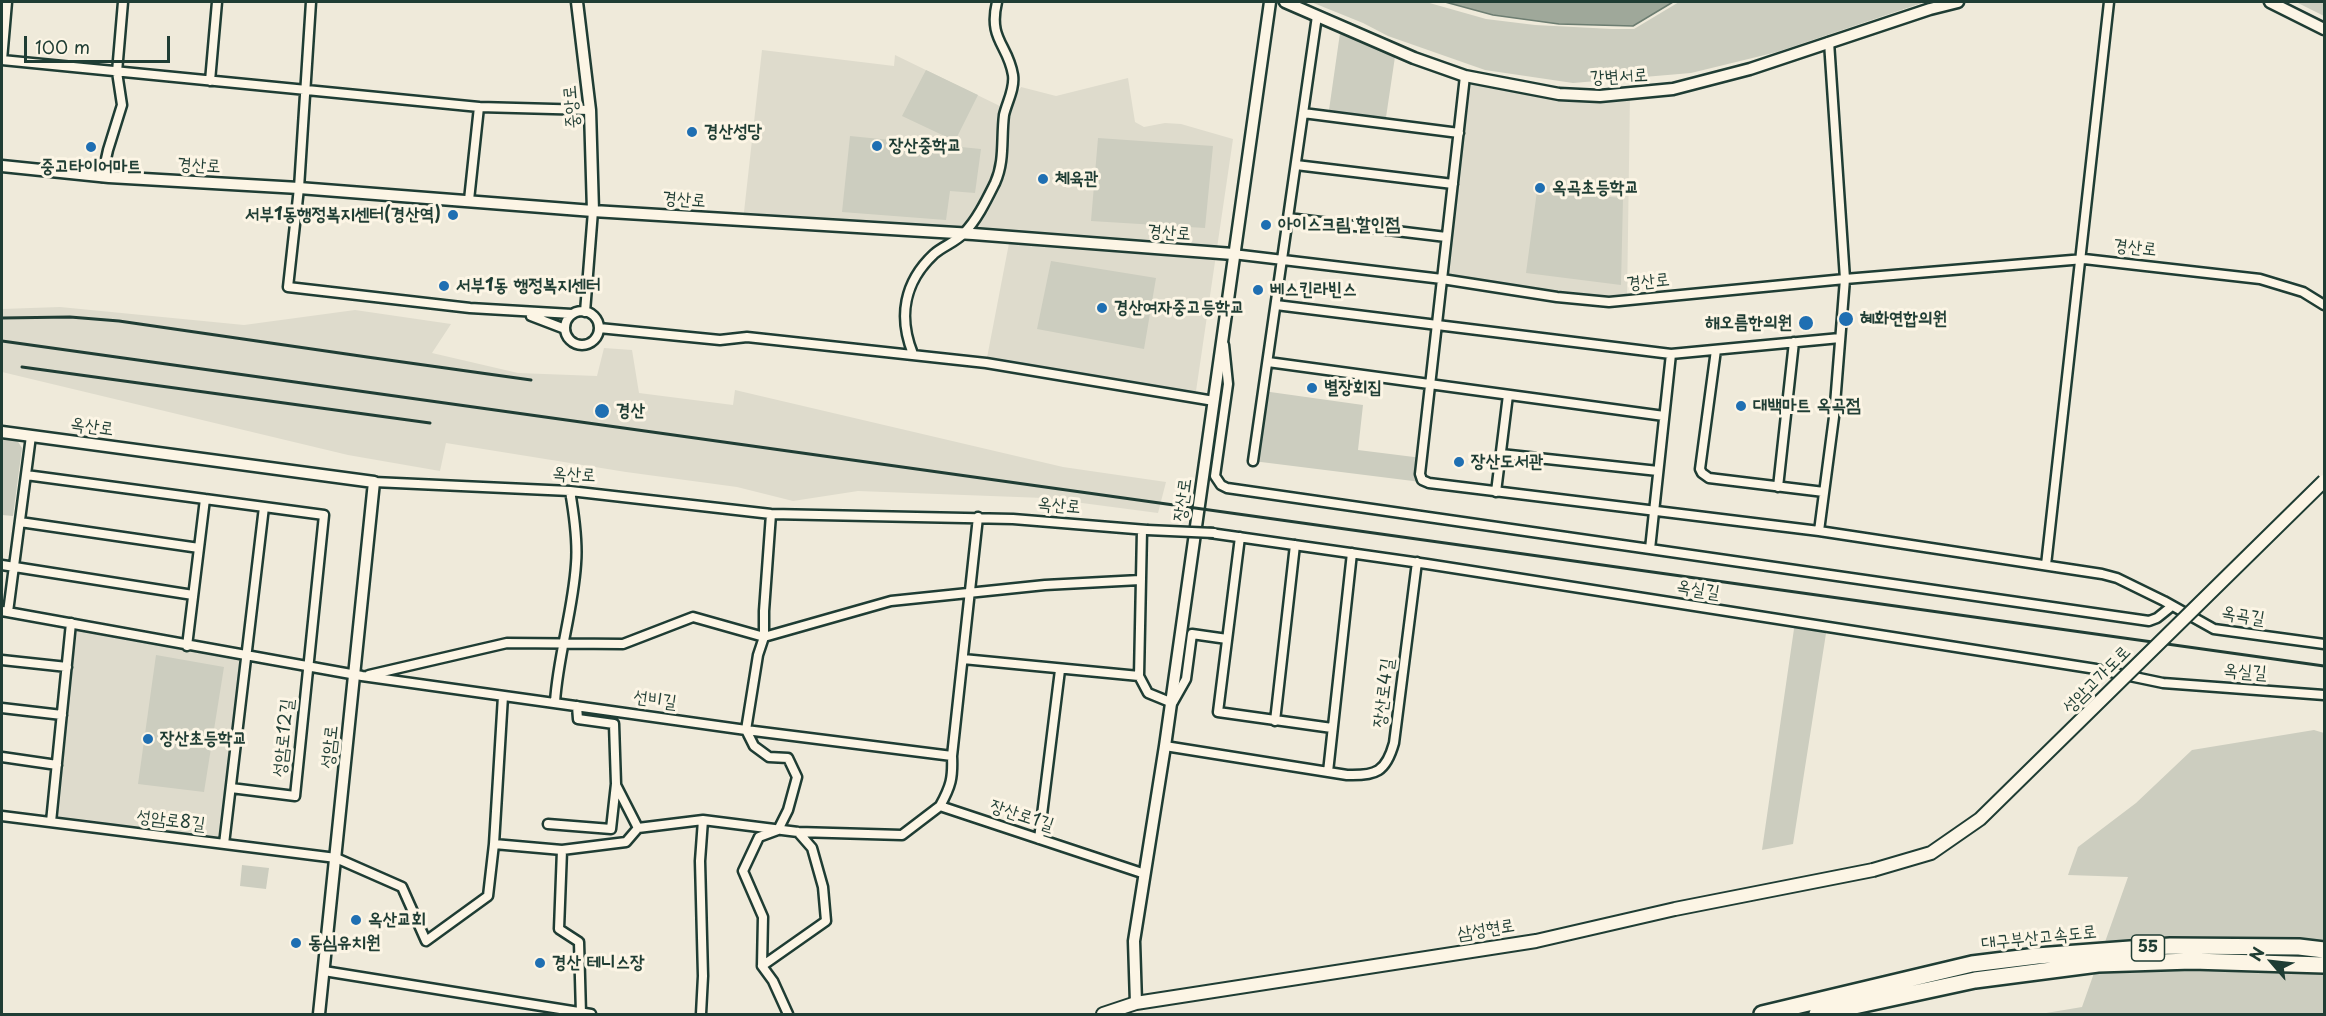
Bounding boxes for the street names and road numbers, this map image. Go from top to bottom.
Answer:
street label: 강변서로 [1590,65,1648,89]
street label: 중앙로 [559,84,585,130]
street label: 경산로 [177,154,221,178]
street label: 경산로 [662,188,706,212]
street label: 경산로 [1147,221,1191,245]
street label: 경산로 [2112,235,2158,261]
street label: 경산로 [1625,269,1671,295]
street label: 옥산로 [69,413,115,441]
street label: 옥산로 [552,463,596,487]
street label: 장산로 [1169,477,1197,523]
street label: 옥산로 [1036,493,1082,519]
street label: 옥실길 [1675,576,1721,604]
street label: 옥곡길 [2220,602,2266,630]
street label: 성암고가도로 [2059,642,2135,718]
street label: 장산로4길 [1369,657,1399,729]
street label: 옥실길 [2223,660,2267,684]
street label: 선비길 [632,686,678,714]
street label: 성암로12길 [269,698,299,778]
street label: 성암로 [317,724,343,770]
street label: 장산로1길 [987,796,1057,836]
street label: 성암로8길 [135,806,207,836]
street label: 삼성현로 [1456,915,1516,945]
street label: 대구부산고속도로 [1980,921,2098,955]
road number: 55 [2132,935,2164,961]

